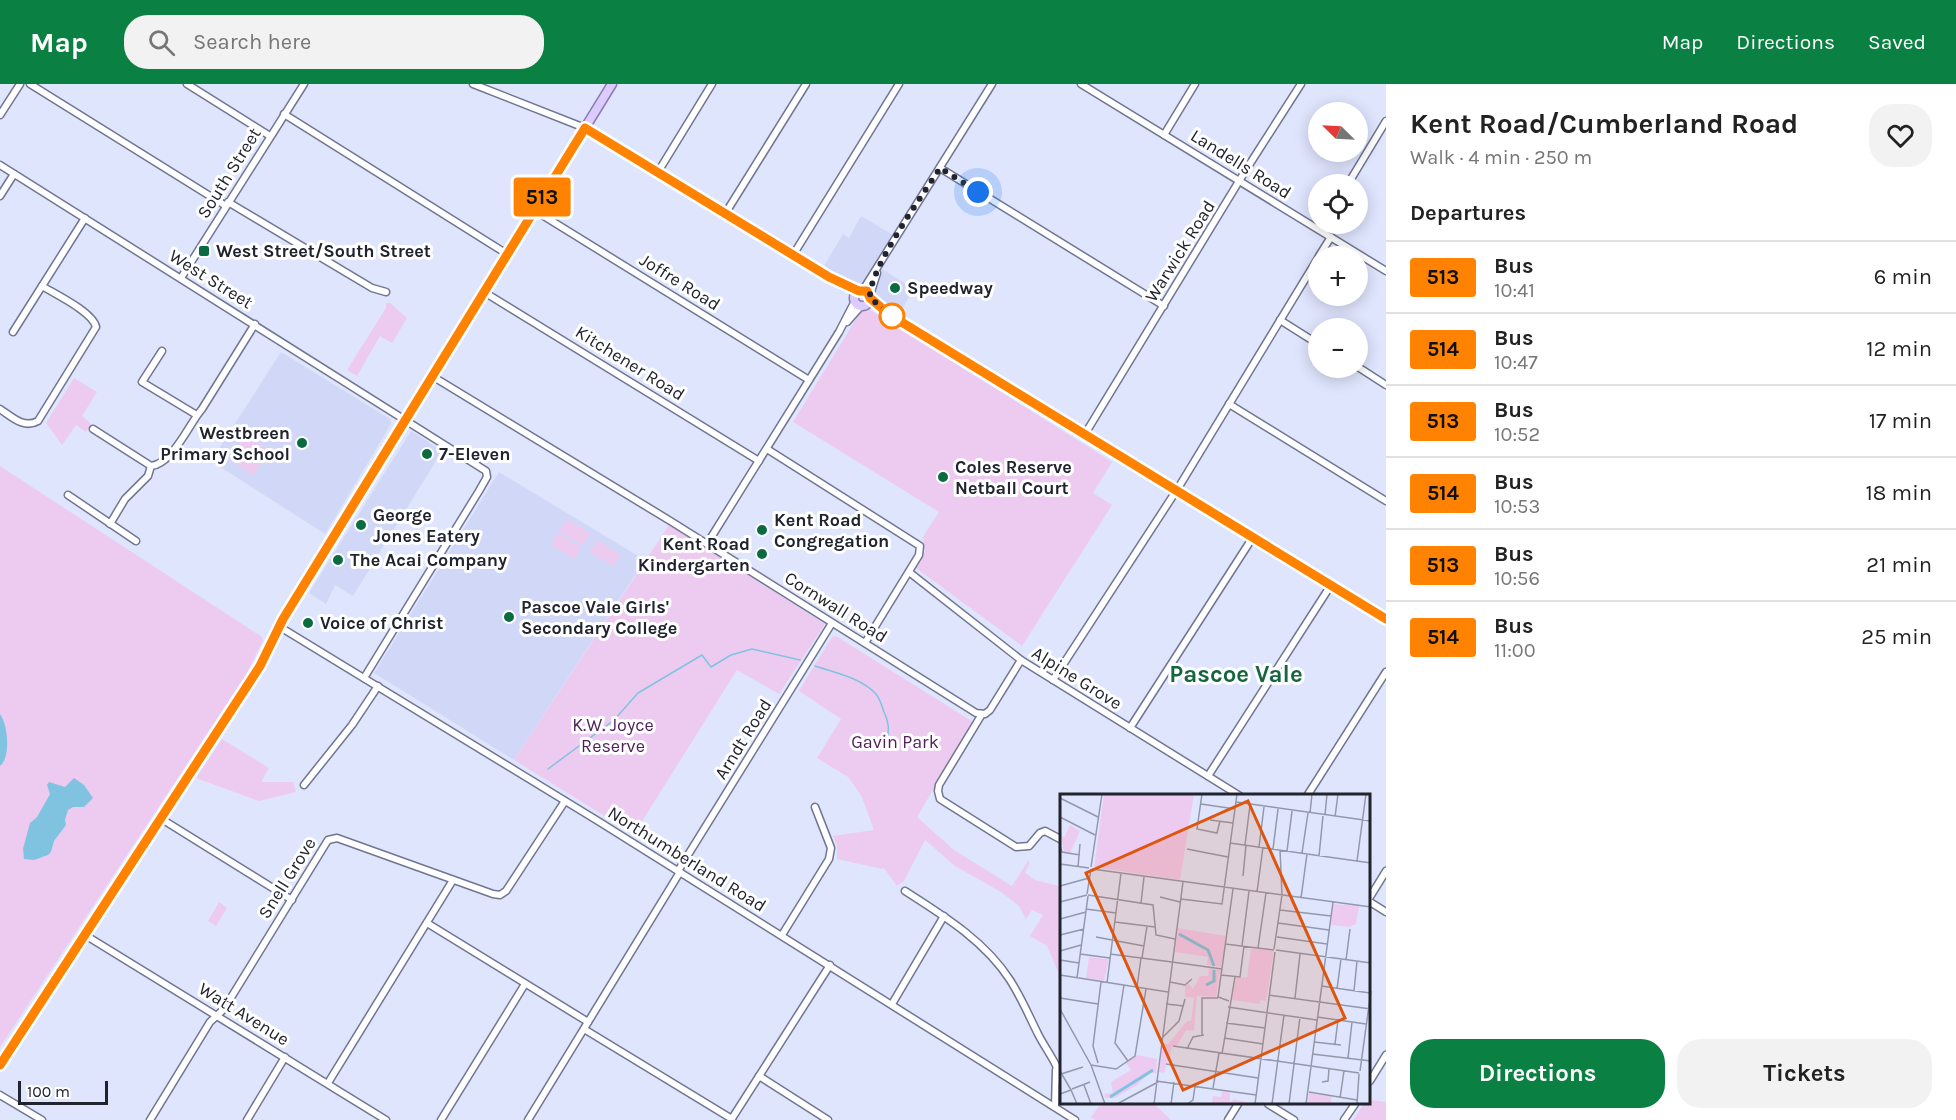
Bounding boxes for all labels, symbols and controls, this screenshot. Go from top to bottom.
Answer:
search box [124,15,544,69]
text: Map [30,26,88,59]
icon: search [145,26,178,59]
text: Search here [193,29,311,55]
text: Map [1662,30,1703,54]
text: Directions [1736,30,1835,54]
text: Saved [1868,30,1926,54]
north arrow [1308,102,1368,162]
map controls [1308,102,1368,378]
button: heart [1869,104,1932,167]
text: Kent Road/Cumberland Road [1410,107,1798,140]
street label: South Street [192,123,266,222]
street label: Landells Road [1187,124,1295,204]
text: Walk · 4 min · 250 m [1410,146,1592,169]
button: locate [1308,174,1368,234]
your location [963,177,993,207]
line badge: 513 [508,178,576,216]
text: 513 [526,185,558,209]
street label: Warwick Road [1140,196,1220,306]
text: Departures [1410,200,1526,226]
place label: West Street/South Street [216,240,431,262]
marker: West Street/South Street [197,244,211,258]
street label: West Street [165,245,257,314]
button: + [1308,246,1368,306]
street label: Joffre Road [636,249,724,315]
text: Bus [1494,253,1534,279]
text: 6 min [1874,264,1932,290]
text: 513 [1427,265,1459,289]
place label: Speedway [907,277,993,299]
text: 10:41 [1494,279,1535,302]
marker: Speedway [888,281,902,295]
unlabelled marker [879,303,905,329]
button: − [1308,318,1368,378]
street label: Kitchener Road [571,321,689,405]
text: Bus [1494,325,1534,351]
text: 12 min [1866,336,1932,362]
text: 514 [1427,337,1459,361]
text: 10:47 [1494,351,1538,374]
text: Bus [1494,397,1534,423]
text: 17 min [1869,408,1932,434]
text: 513 [1427,409,1459,433]
place label: Westbreen Primary School [160,422,290,465]
text: 10:52 [1494,423,1540,446]
marker: Westbreen Primary School [295,436,309,450]
place label: 7-Eleven [439,443,510,465]
marker: 7-Eleven [420,447,434,461]
place label: Coles Reserve Netball Court [955,456,1072,499]
text: Bus [1494,469,1534,495]
marker: Coles Reserve Netball Court [936,470,950,484]
text: 18 min [1866,480,1932,506]
text: 514 [1427,481,1459,505]
text: 10:53 [1494,495,1540,518]
place label: George Jones Eatery [373,504,480,547]
place label: Kent Road Congregation [774,509,889,552]
marker: George Jones Eatery [354,518,368,532]
marker: Kent Road Congregation [755,523,769,537]
place label: Kent Road Kindergarten [638,533,750,576]
text: Bus [1494,541,1534,567]
marker: Kent Road Kindergarten [755,547,769,561]
place label: The Acai Company [350,549,507,571]
text: 21 min [1866,552,1932,578]
marker: The Acai Company [331,553,345,567]
text: 513 [1427,553,1459,577]
street label: Cornwall Road [781,567,891,647]
text: 10:56 [1494,567,1540,590]
place label: Pascoe Vale Girls' Secondary College [521,596,677,639]
marker: Pascoe Vale Girls' Secondary College [502,610,516,624]
place label: Voice of Christ [320,612,443,634]
text: Bus [1494,613,1534,639]
marker: Voice of Christ [301,616,315,630]
text: 25 min [1861,624,1932,650]
text: 514 [1427,625,1459,649]
text: 11:00 [1494,639,1536,662]
street label: Alpine Grove [1028,642,1126,714]
district label: Pascoe Vale [1169,660,1303,688]
street label: Arndt Road [710,695,776,783]
park label: K.W. Joyce Reserve [572,714,654,757]
park label: Gavin Park [851,731,939,753]
inset map [1060,794,1371,1105]
street label: Northumberland Road [604,801,770,917]
street label: Snell Grove [253,833,321,923]
street label: Watt Avenue [195,978,293,1050]
button: Directions [1410,1039,1665,1108]
button: Tickets [1677,1039,1932,1108]
scale bar [18,1078,108,1106]
text: 100 m [27,1082,70,1101]

